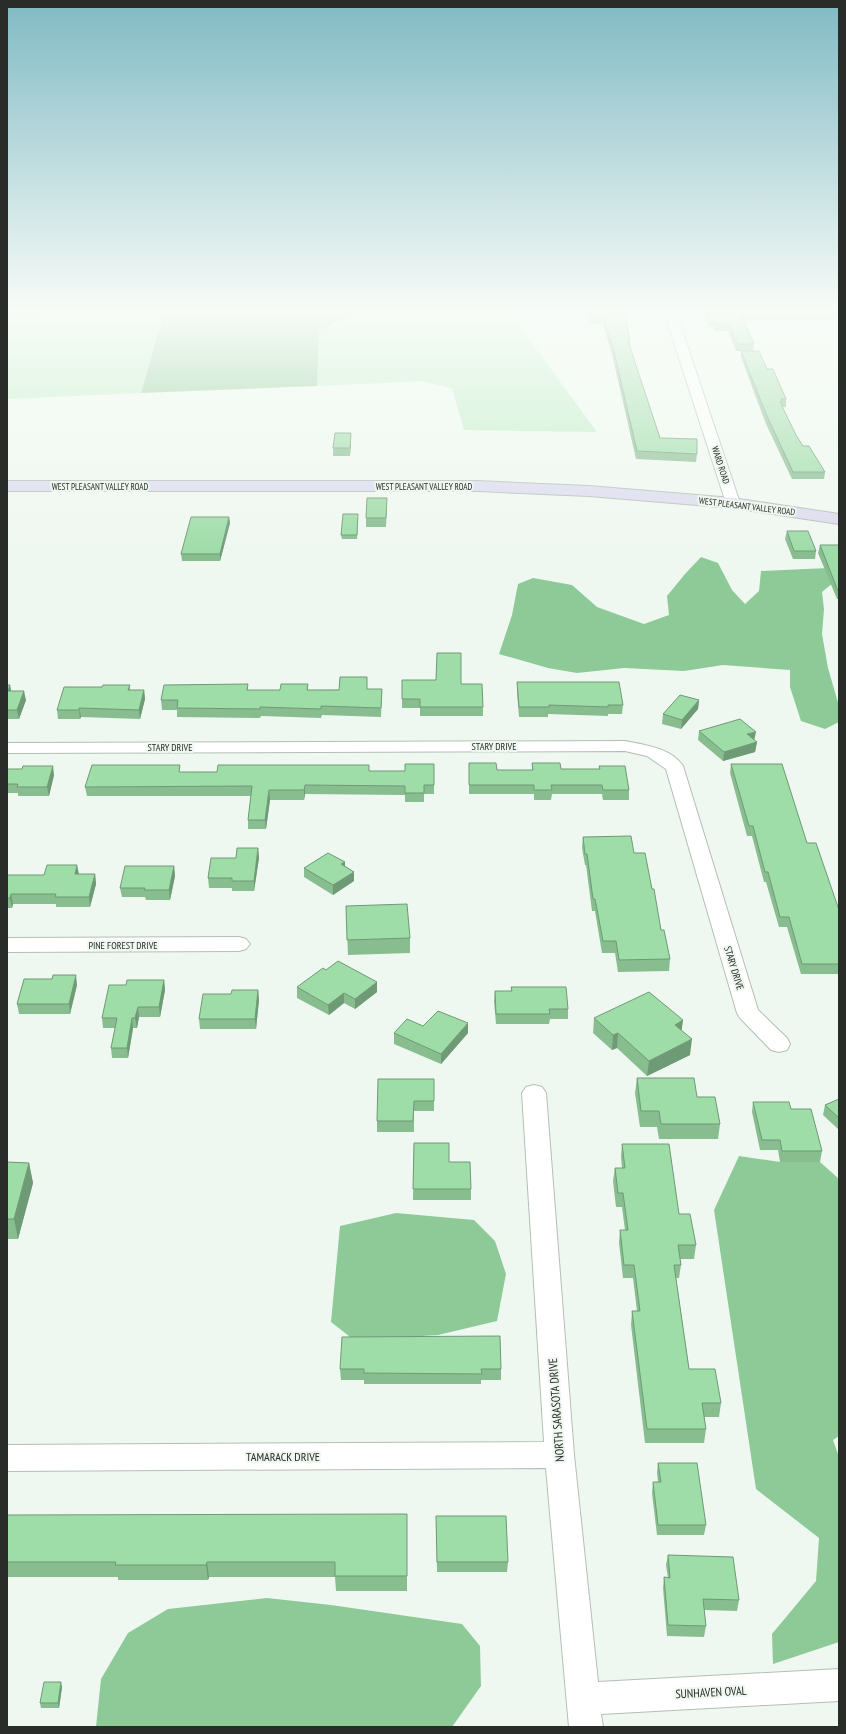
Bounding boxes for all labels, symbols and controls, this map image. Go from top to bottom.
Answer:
street label: WARD ROAD [710,445,732,485]
street label: WEST PLEASANT VALLEY ROAD [52,481,149,492]
street label: WEST PLEASANT VALLEY ROAD [376,481,473,492]
street label: WEST PLEASANT VALLEY ROAD [698,495,796,517]
street label: STARY DRIVE [471,740,517,753]
street label: STARY DRIVE [147,741,193,754]
street label: PINE FOREST DRIVE [88,939,158,952]
street label: STARY DRIVE [721,945,747,991]
street label: NORTH SARASOTA DRIVE [545,1358,567,1462]
street label: TAMARACK DRIVE [246,1449,320,1464]
street label: SUNHAVEN OVAL [675,1683,747,1701]

